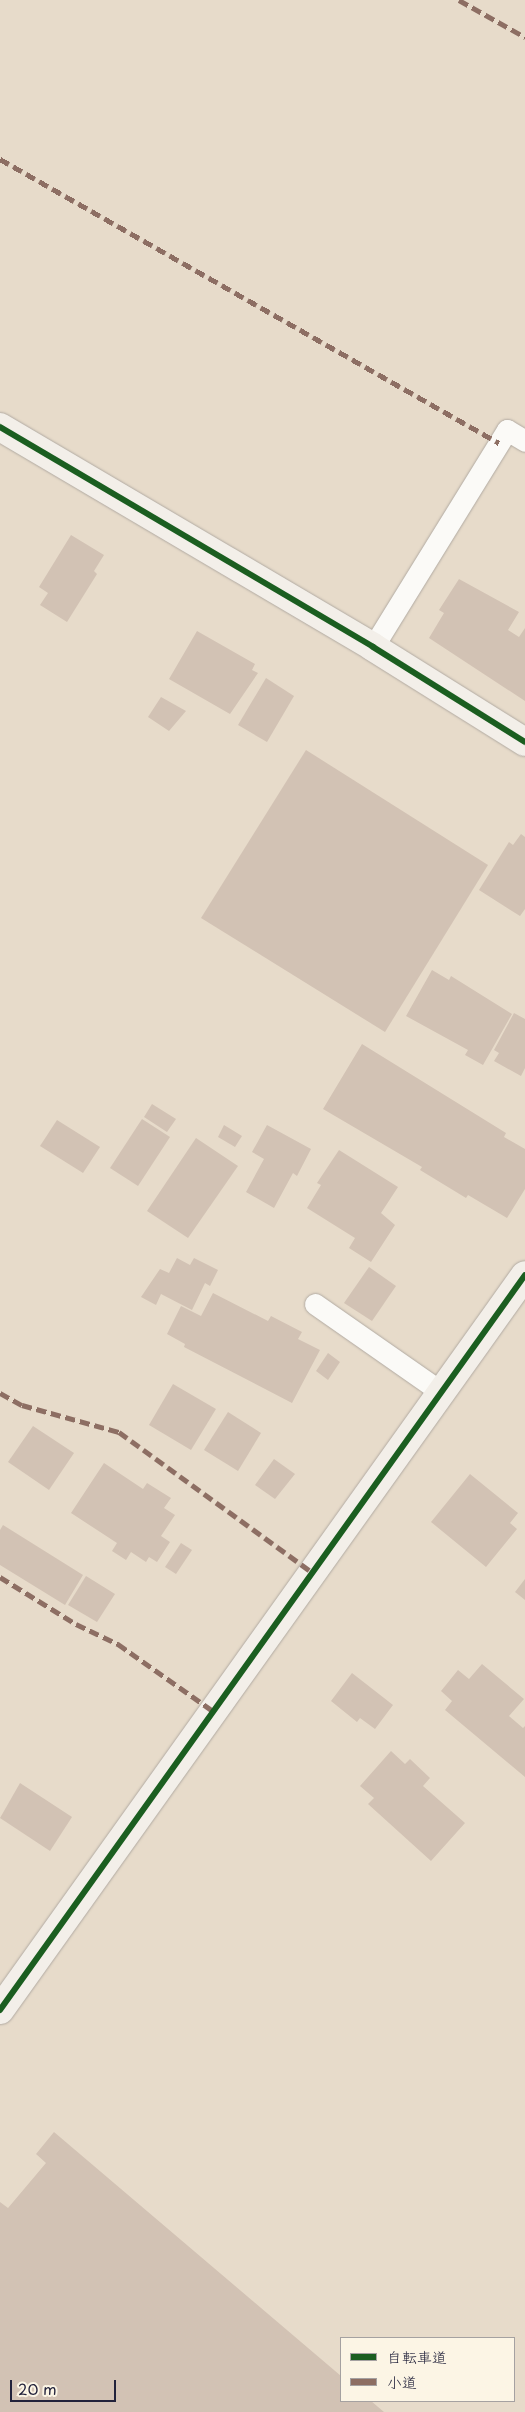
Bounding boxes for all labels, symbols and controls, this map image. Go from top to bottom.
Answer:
legend [340,2337,515,2402]
text: 自転車道 [387,2345,447,2368]
scale bar [12,2370,119,2402]
text: 小道 [387,2370,417,2393]
text: 20 m [18,2377,57,2400]

